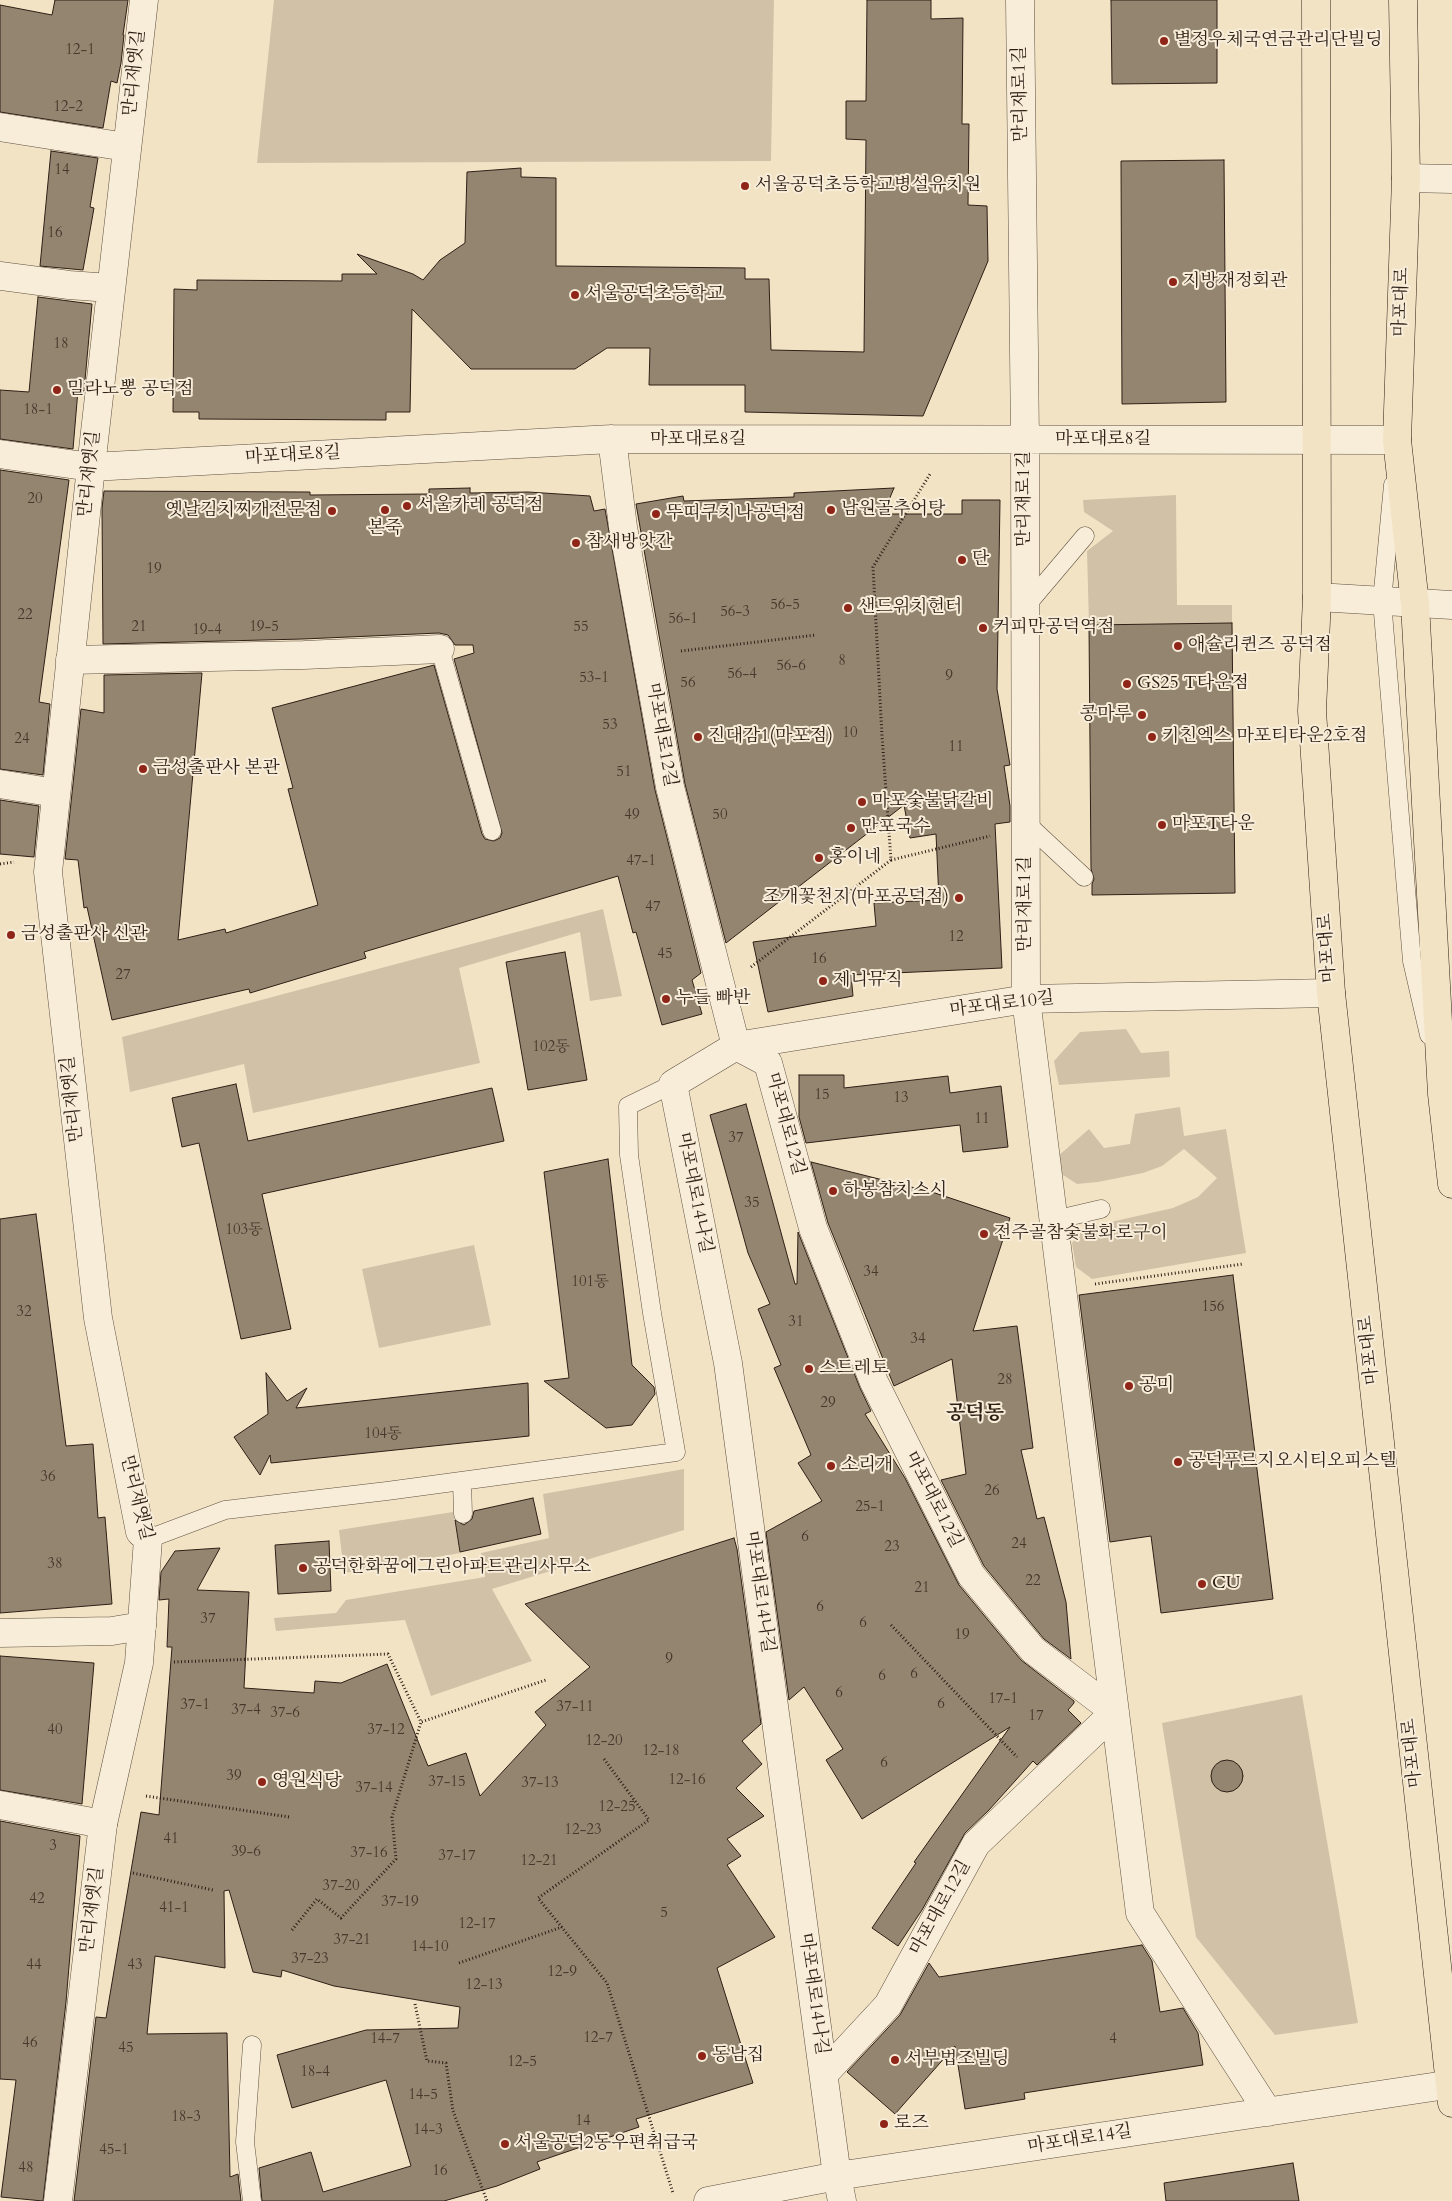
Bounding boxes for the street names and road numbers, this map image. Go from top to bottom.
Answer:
street label: 만리재옛길 [120,29,150,117]
street label: 만리재로1길 [1009,46,1033,142]
street label: 마포대로 [1390,267,1414,337]
street label: 마포대로8길 [650,429,746,451]
street label: 마포대로8길 [1055,429,1151,451]
street label: 만리재옛길 [75,430,105,518]
street label: 마포대로8길 [244,443,342,469]
street label: 만리재로1길 [1014,451,1036,547]
street label: 마포대로12길 [641,681,681,789]
street label: 만리재로1길 [1015,856,1037,952]
street label: 마포대로 [1315,913,1341,983]
street label: 마포대로10길 [948,988,1056,1022]
street label: 만리재옛길 [58,1055,88,1143]
street label: 마포대로12길 [761,1070,809,1178]
street label: 마포대로14나길 [672,1131,716,1255]
street label: 마포대로 [1356,1314,1384,1386]
street label: 마포대로12길 [899,1448,967,1552]
street label: 만리재옛길 [115,1453,157,1543]
street label: 마포대로14나길 [740,1530,778,1654]
street label: 마포대로 [1399,1717,1427,1789]
street label: 마포대로12길 [906,1857,976,1959]
street label: 만리재옛길 [77,1866,109,1954]
street label: 마포대로14나길 [794,1932,832,2056]
street label: 마포대로14길 [1026,2121,1134,2159]

